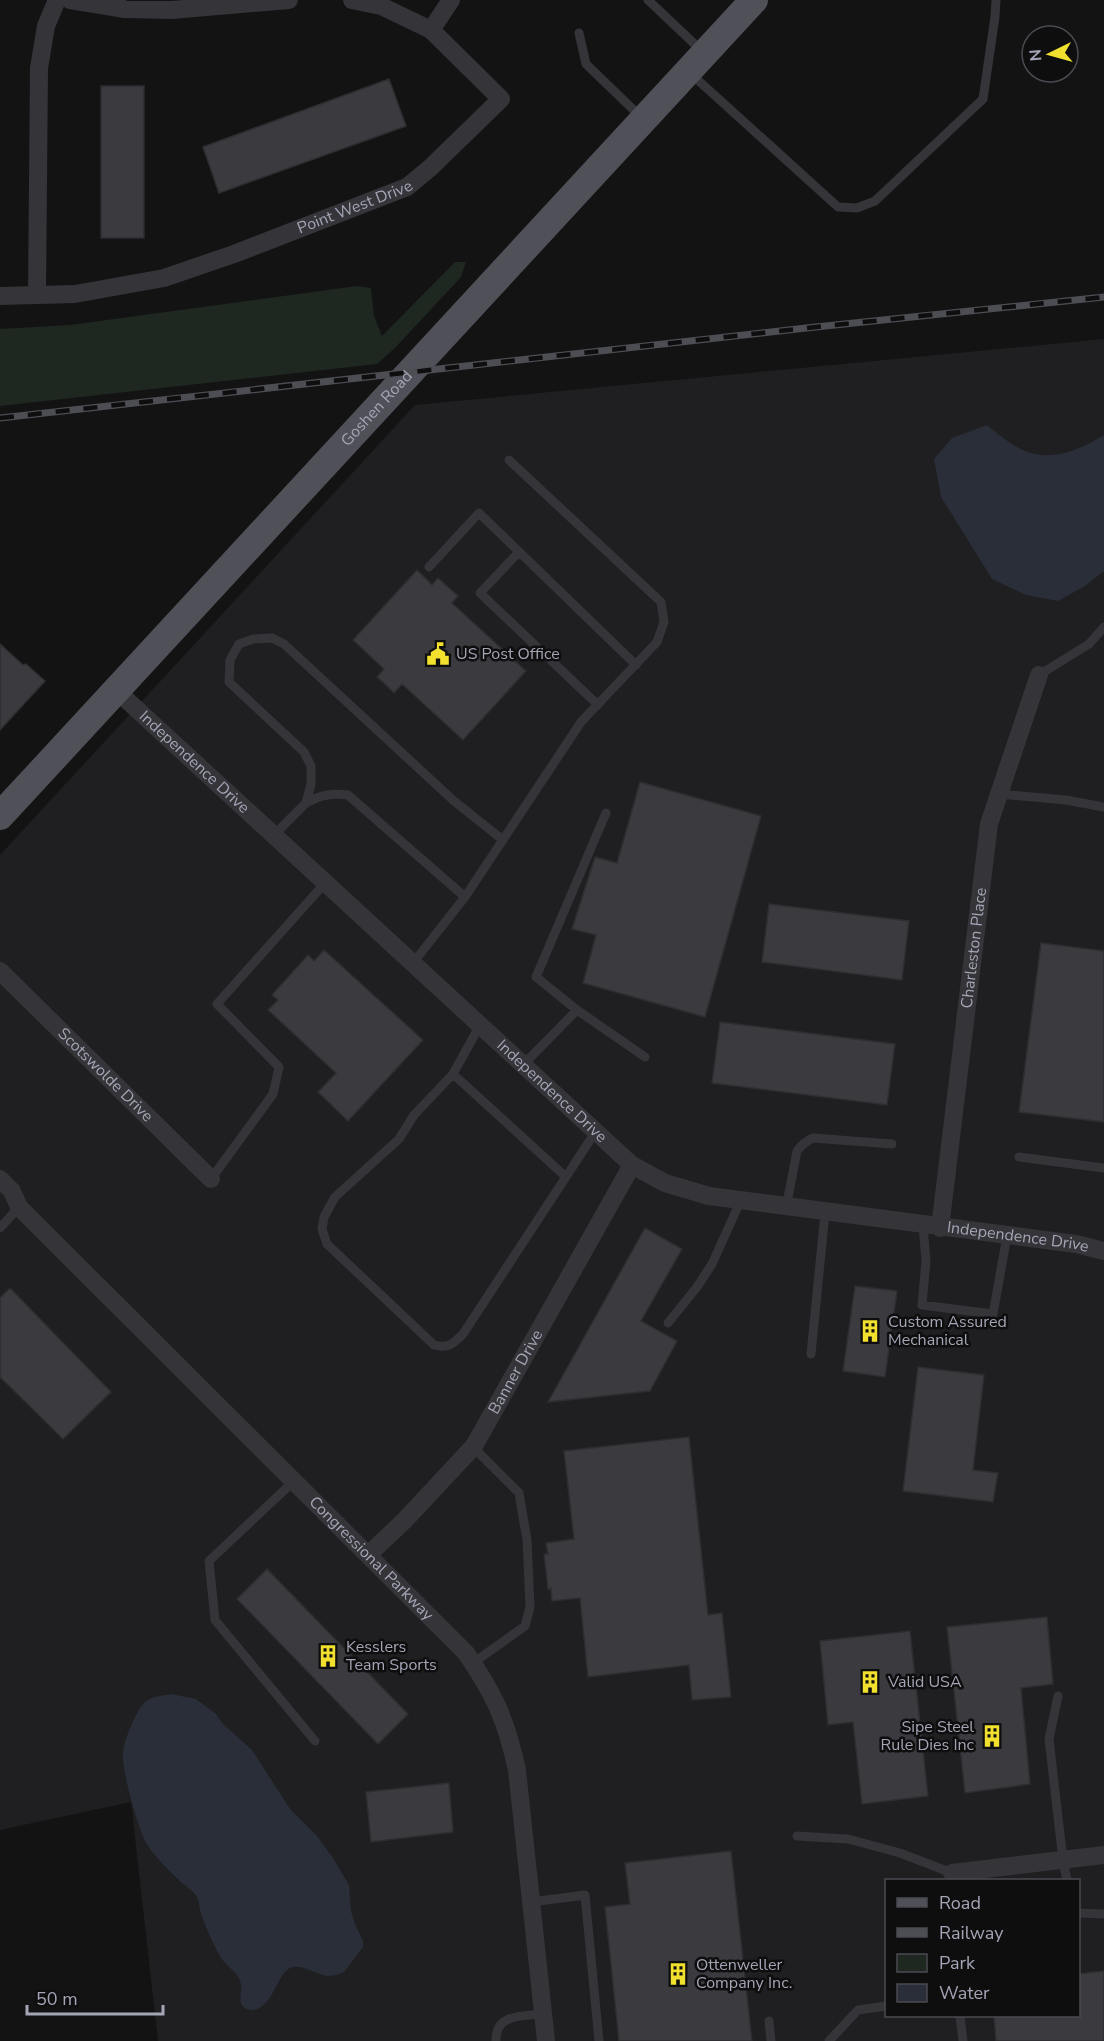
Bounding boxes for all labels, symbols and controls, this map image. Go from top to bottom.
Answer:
north arrow [1020,24,1080,84]
text: N [1025,48,1048,62]
street label: Point West Drive [294,175,418,239]
street label: Goshen Road [336,366,417,451]
public building icon: US Post Office [425,641,451,667]
place label: US Post Office [456,643,560,665]
street label: Independence Drive [134,706,254,819]
street label: Charleston Place [956,886,992,1010]
street label: Scotswolde Drive [53,1023,158,1127]
street label: Independence Drive [492,1035,612,1148]
street label: Independence Drive [946,1216,1091,1258]
place label: Custom Assured Mechanical [888,1311,1007,1351]
building icon: Custom Assured Mechanical [857,1318,883,1344]
street label: Banner Drive [483,1326,548,1418]
street label: Congressional Parkway [304,1491,439,1626]
place label: Kesslers Team Sports [346,1636,437,1676]
building icon: Kesslers Team Sports [315,1643,341,1669]
building icon: Valid USA [857,1669,883,1695]
place label: Valid USA [887,1671,962,1693]
place label: Sipe Steel Rule Dies Inc [881,1716,975,1756]
building icon: Sipe Steel Rule Dies Inc [979,1723,1005,1749]
legend [885,1879,1080,2017]
text: Road [939,1891,981,1915]
text: Railway [939,1921,1004,1945]
text: Park [939,1951,976,1975]
place label: Ottenweller Company Inc. [696,1954,792,1994]
building icon: Ottenweller Company Inc. [665,1961,691,1987]
scale bar [27,1978,164,2016]
text: Water [939,1981,990,2005]
text: 50 m [36,1987,78,2011]

